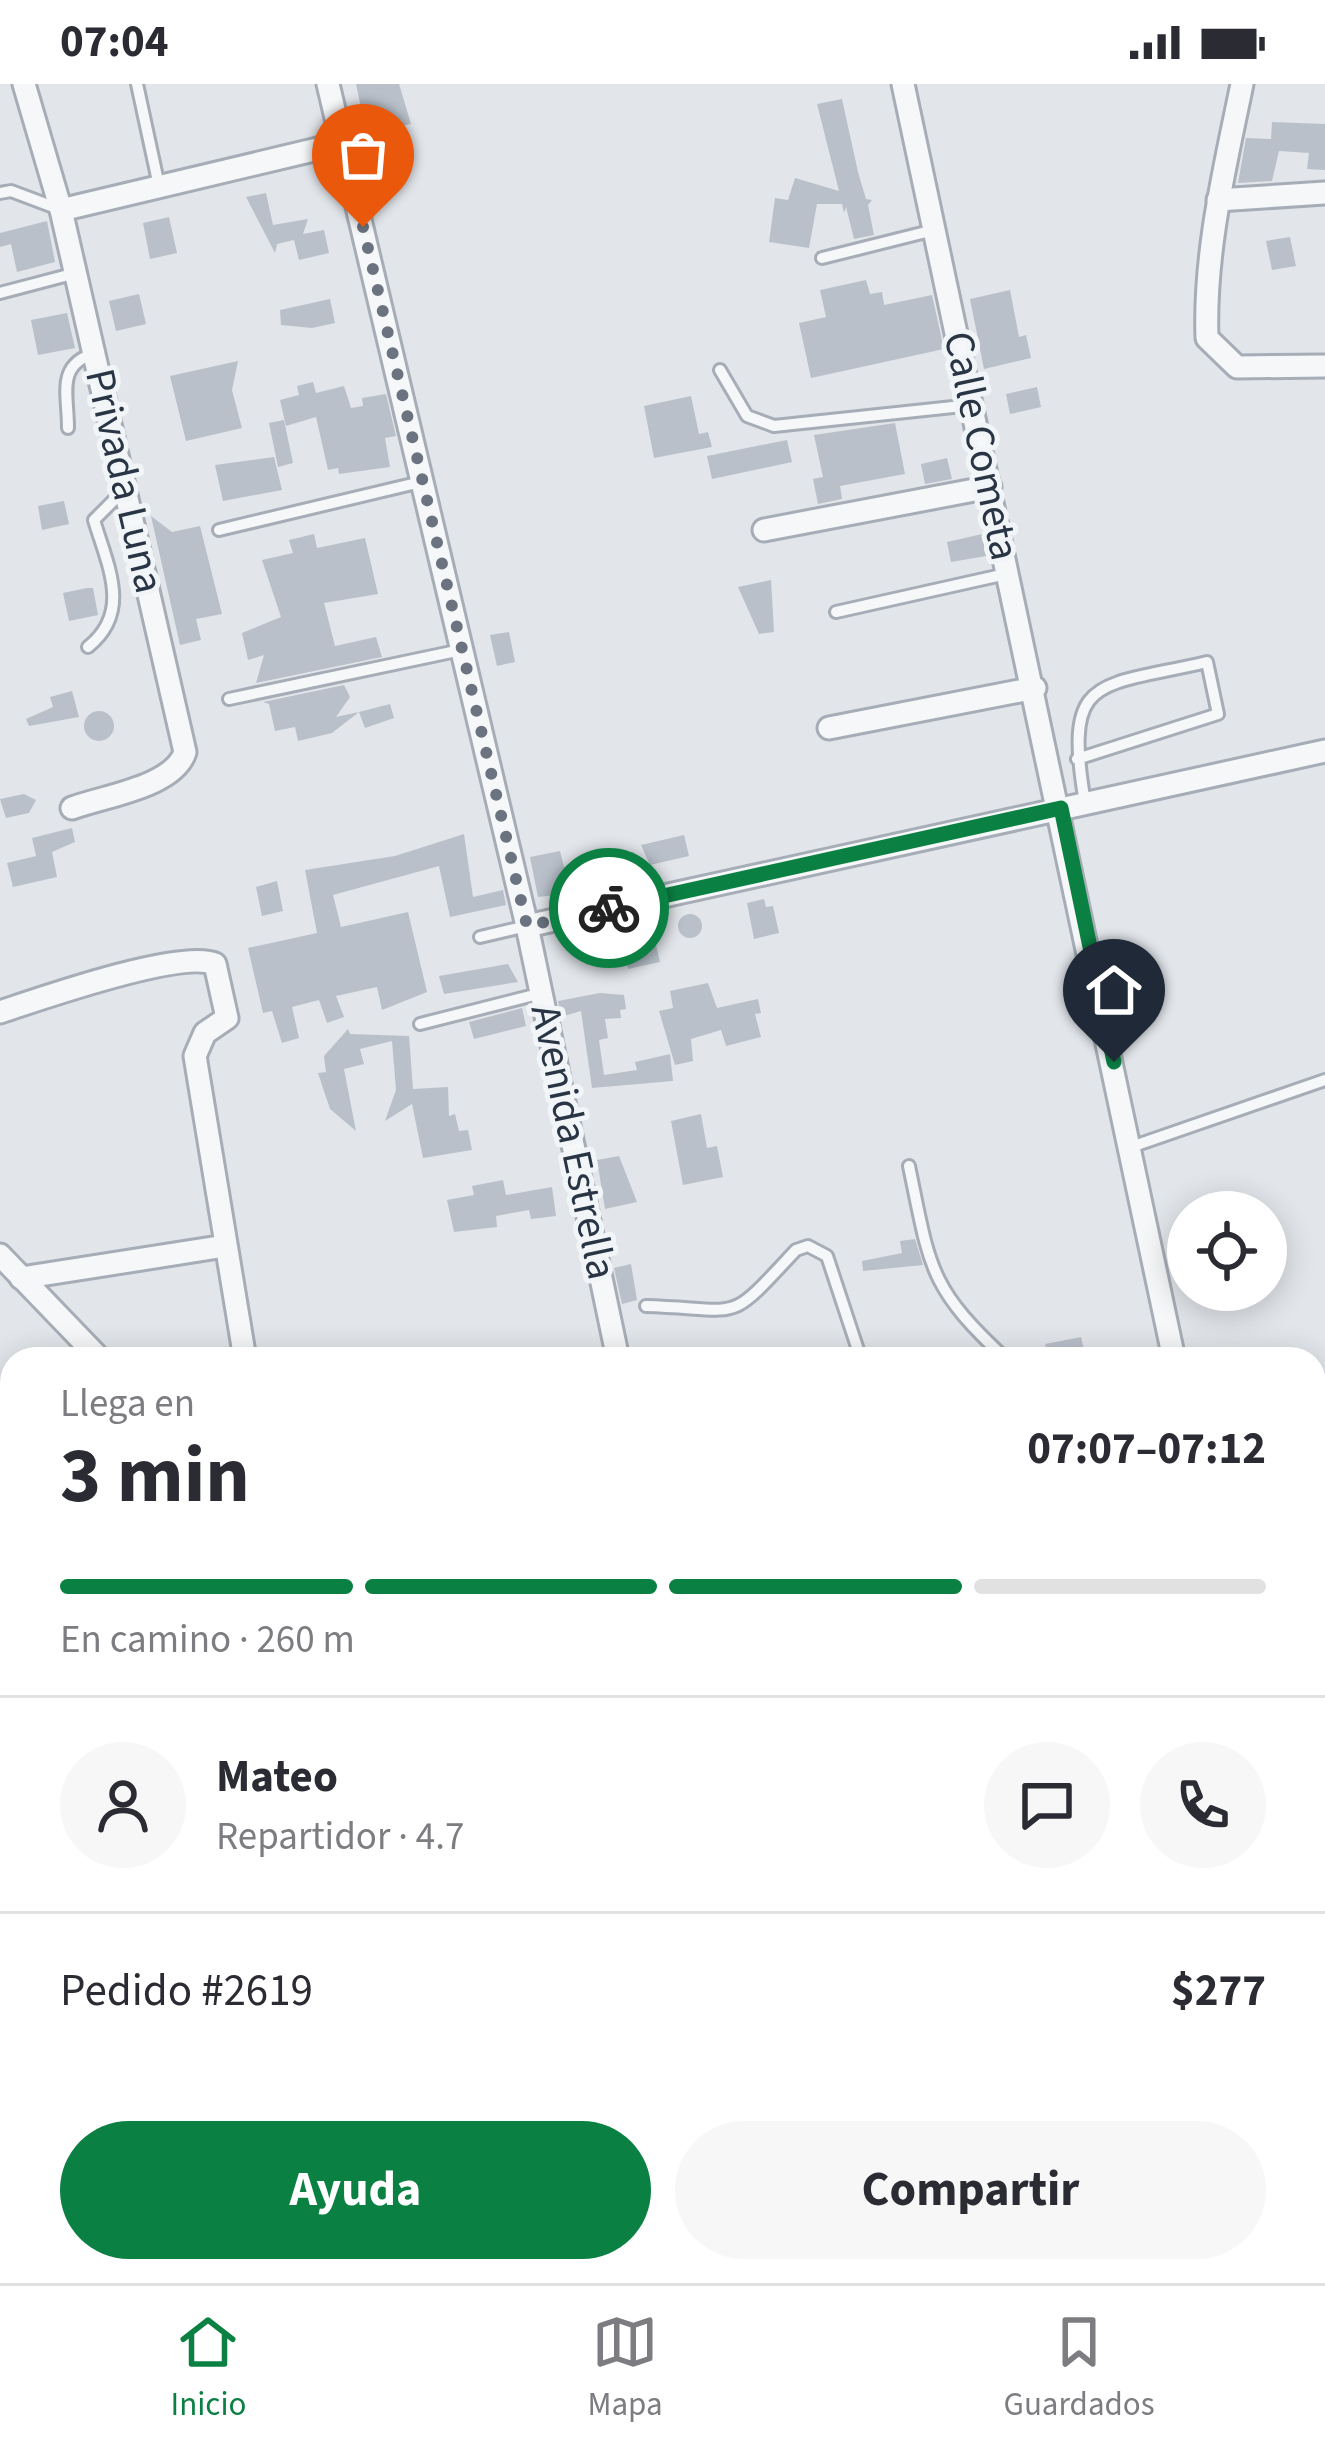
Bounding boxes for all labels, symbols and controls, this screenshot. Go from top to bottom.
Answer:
text: 07:04 [60,10,169,74]
pin [312,104,414,227]
icon: bag [330,122,396,188]
street label: Calle Cometa [928,326,1034,566]
street label: Privada Luna [69,363,179,599]
courier [549,848,669,968]
icon: bike [576,875,642,941]
pin [1063,939,1165,1062]
icon: home [1081,957,1147,1023]
street label: Avenida Estrella [515,999,631,1285]
map controls [1167,1191,1287,1311]
button: locate [1167,1191,1287,1311]
text: Llega en [60,1376,195,1432]
text: 07:07–07:12 [1027,1417,1266,1481]
text: 3 min [60,1421,250,1532]
text: En camino · 260 m [60,1612,355,1668]
button: person [60,1742,186,1868]
button: chat [984,1742,1110,1868]
button: phone [1140,1742,1266,1868]
text: Mateo [216,1745,338,1809]
text: Repartidor · 4.7 [216,1809,464,1865]
text: Pedido #2619 [60,1959,313,2023]
text: $277 [1171,1959,1266,2023]
button: Ayuda [60,2121,651,2259]
button: Compartir [675,2121,1266,2259]
tab: Inicio [171,2309,246,2428]
tab: Mapa [587,2309,663,2428]
tab: Guardados [1004,2309,1155,2428]

